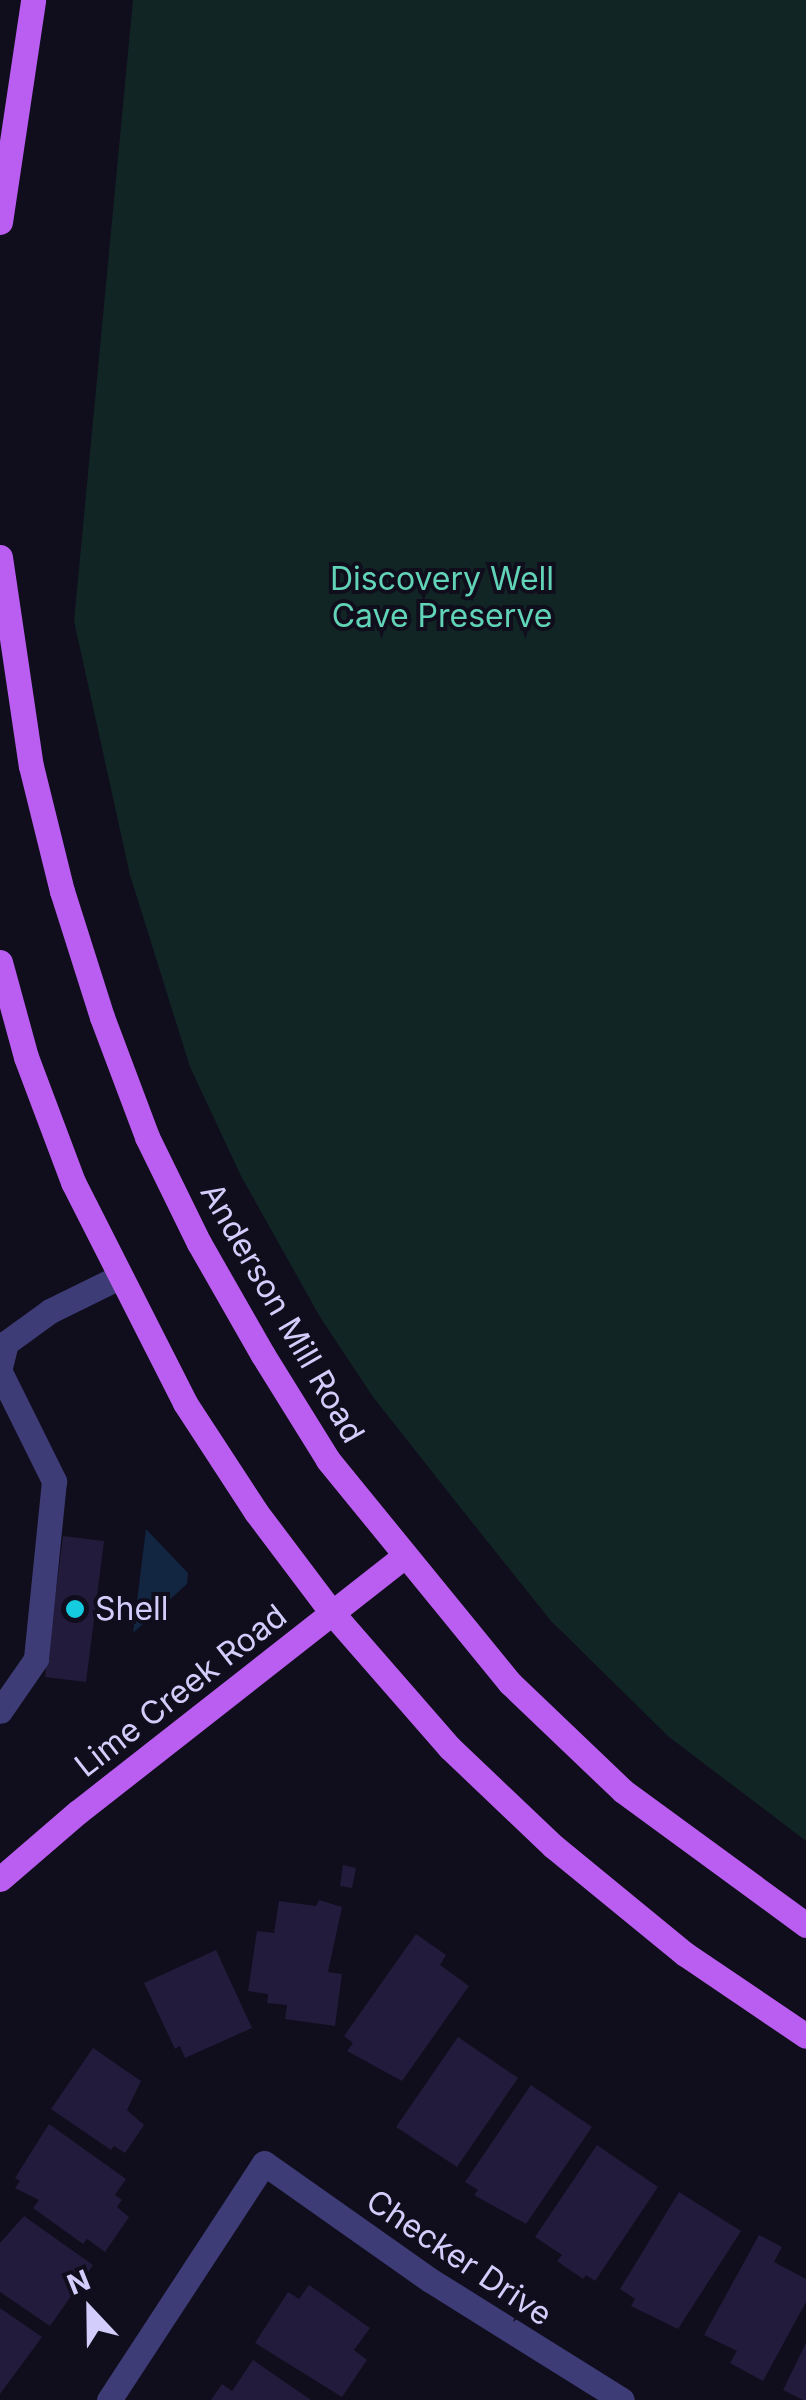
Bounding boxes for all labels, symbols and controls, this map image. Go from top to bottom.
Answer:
park label: Discovery Well Cave Preserve [330,561,554,636]
street label: Anderson Mill Road [192,1176,372,1450]
place label: Shell [95,1590,169,1628]
street label: Lime Creek Road [68,1597,294,1785]
marker: Shell [64,1598,86,1620]
street label: Checker Drive [359,2182,559,2334]
north arrow [40,2260,140,2360]
text: N [62,2262,95,2302]

